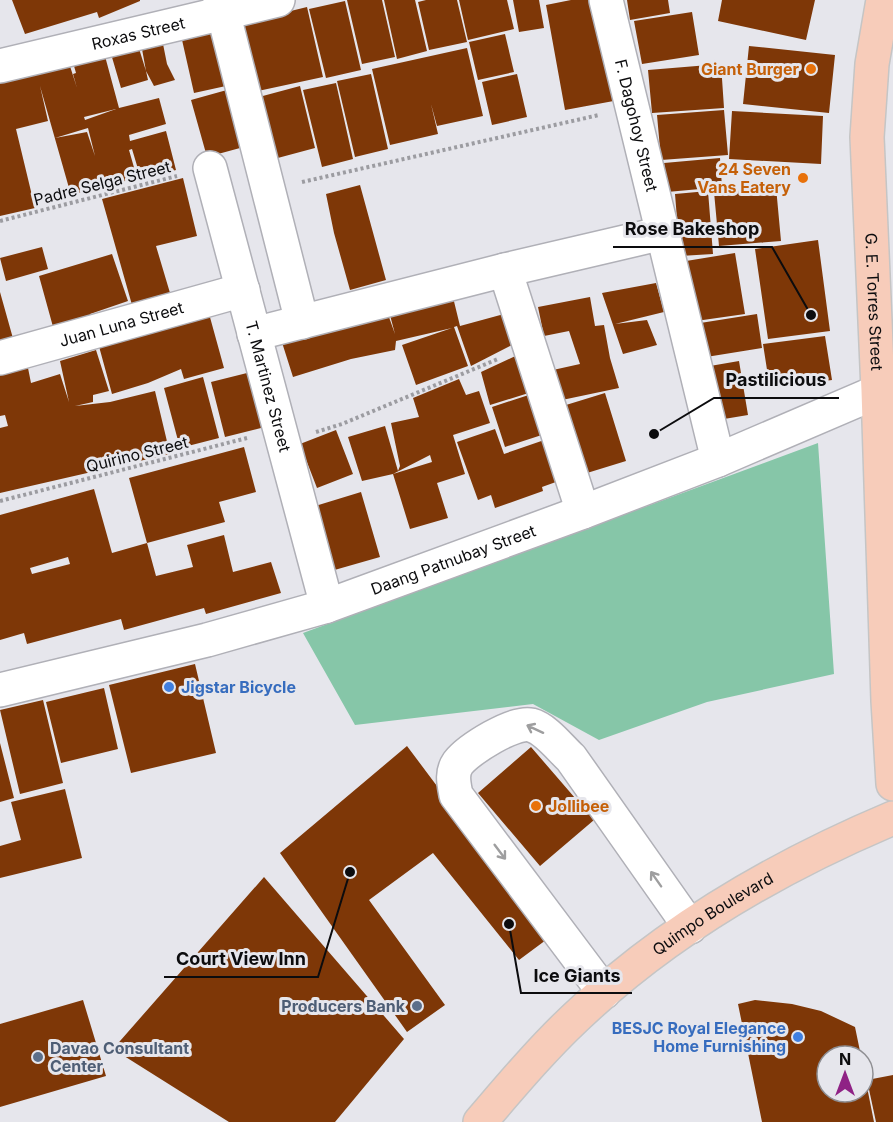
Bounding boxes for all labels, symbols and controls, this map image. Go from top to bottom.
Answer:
street label: Roxas Street [90,12,187,54]
street label: F. Dagohoy Street [611,57,662,193]
place label: Giant Burger [701,59,799,79]
marker: Giant Burger [804,62,818,76]
street label: Padre Selga Street [31,156,173,210]
place label: 24 Seven Vans Eatery [697,159,791,197]
marker: 24 Seven Vans Eatery [796,171,810,185]
callout: Rose Bakeshop [613,211,772,247]
text: Rose Bakeshop [625,218,759,239]
street label: G. E. Torres Street [861,232,887,371]
street label: Juan Luna Street [57,297,186,351]
street label: T. Martinez Street [241,319,295,454]
callout: Pastilicious [714,362,839,398]
text: Pastilicious [726,369,827,390]
street label: Quirino Street [84,432,190,476]
street label: Daang Patnubay Street [368,520,538,599]
place label: Jigstar Bicycle [181,677,296,697]
marker: Jigstar Bicycle [162,680,176,694]
one-way arrow [526,722,544,734]
place label: Jollibee [548,796,609,816]
marker: Jollibee [529,799,543,813]
one-way arrow [493,844,506,860]
street label: Quimpo Boulevard [648,868,776,960]
one-way arrow [650,871,662,887]
callout: Court View Inn [164,941,318,977]
text: Court View Inn [176,948,306,969]
callout: Ice Giants [521,957,632,993]
text: Ice Giants [533,965,621,986]
place label: Producers Bank [281,996,406,1016]
marker: Producers Bank [410,999,424,1013]
place label: BESJC Royal Elegance Home Furnishing [612,1018,786,1056]
marker: BESJC Royal Elegance Home Furnishing [791,1030,805,1044]
place label: Davao Consultant Center [50,1038,189,1076]
north arrow [815,1044,875,1104]
text: N [839,1049,851,1069]
marker: Davao Consultant Center [31,1050,45,1064]

